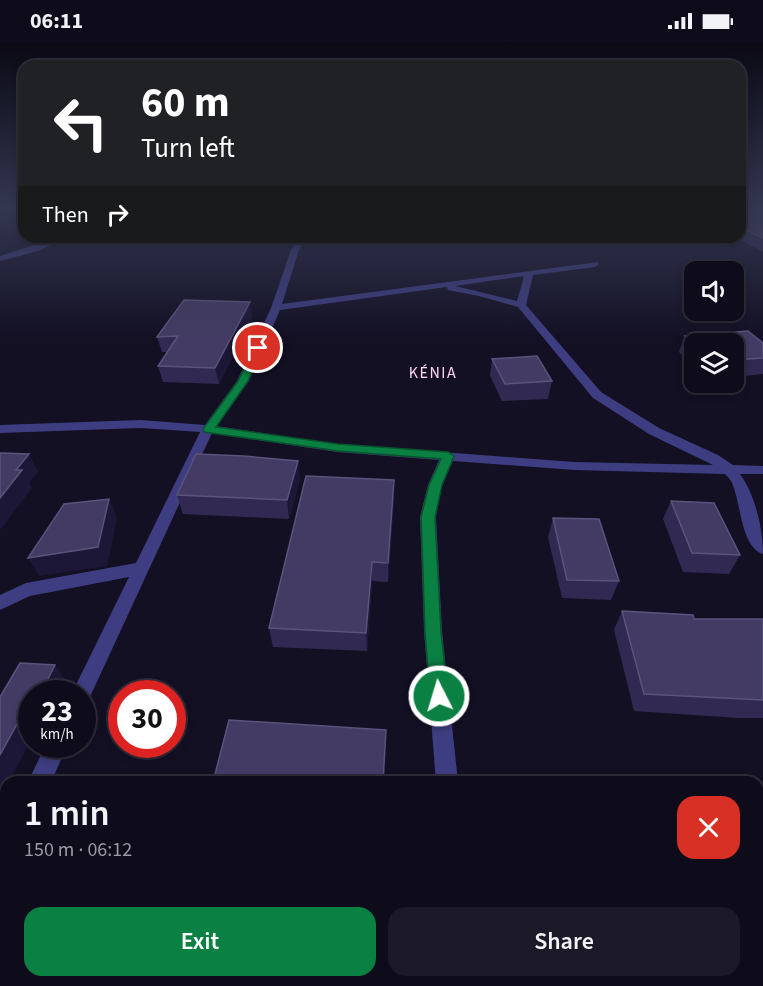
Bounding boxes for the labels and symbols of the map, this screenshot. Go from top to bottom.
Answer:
pin [232,322,283,373]
district label: KÉNIA [409,362,457,384]
position arrow [407,664,471,728]
speed limit sign: 30 [108,680,186,758]

